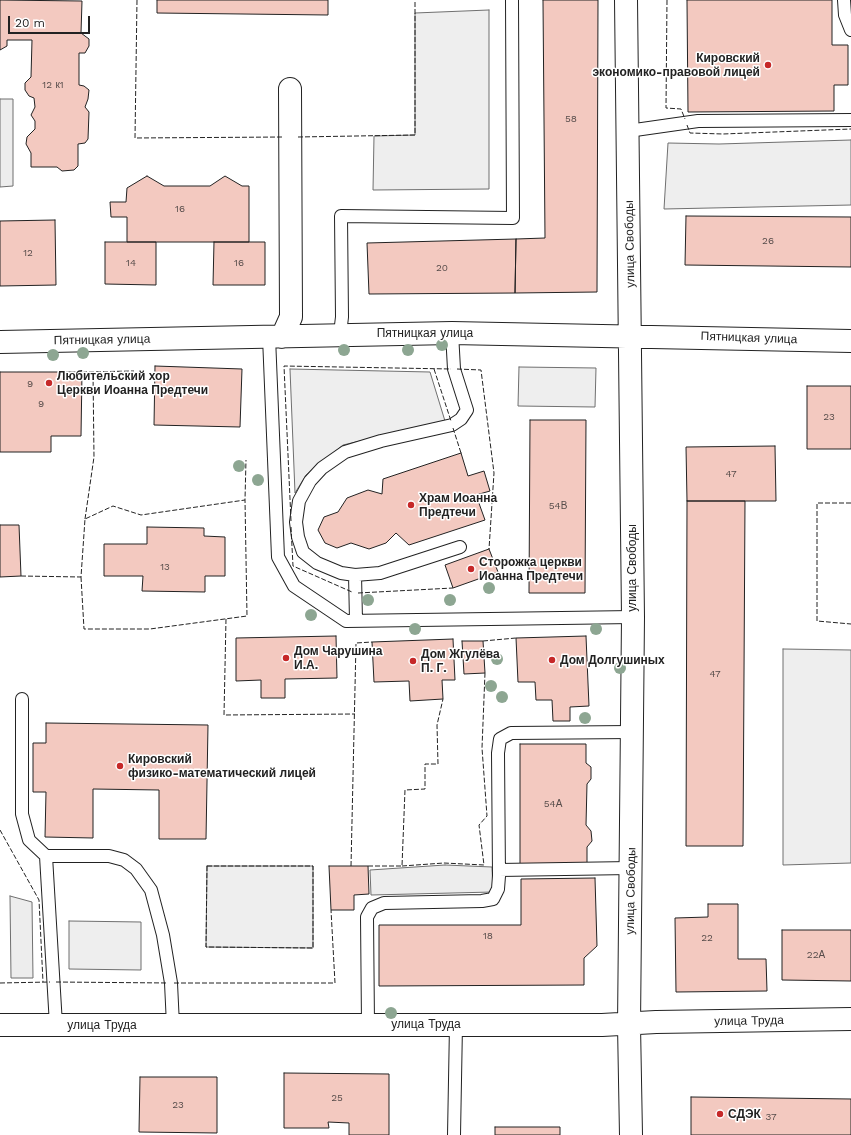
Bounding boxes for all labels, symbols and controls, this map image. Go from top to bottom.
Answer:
scale bar [10,8,92,34]
text: 20 m [15,16,45,30]
place label: Кировский экономико-правовой лицей [592,51,760,79]
marker: Кировский экономико-правовой лицей [763,60,773,70]
house number: 12 к1 [42,79,64,91]
house number: 58 [565,113,577,125]
street label: улица Свободы [622,200,638,288]
house number: 16 [175,203,185,215]
house number: 26 [762,235,774,247]
house number: 12 [23,247,33,259]
house number: 14 [126,257,136,269]
house number: 16 [234,257,244,269]
house number: 20 [436,262,448,274]
street label: Пятницкая улица [377,326,473,340]
street label: Пятницкая улица [700,329,798,347]
street label: Пятницкая улица [54,332,150,348]
place label: Любительский хор Церкви Иоанна Предтечи [57,369,208,397]
house number: 9 [27,378,33,390]
marker: Любительский хор Церкви Иоанна Предтечи [44,378,54,388]
house number: 9 [38,398,44,410]
house number: 23 [823,411,835,423]
house number: 47 [725,468,737,480]
place label: Храм Иоанна Предтечи [419,491,497,519]
marker: Храм Иоанна Предтечи [406,500,416,510]
house number: 54В [549,500,567,512]
street label: улица Свободы [625,524,639,612]
place label: Сторожка церкви Иоанна Предтечи [479,555,583,583]
house number: 13 [160,561,170,573]
marker: Сторожка церкви Иоанна Предтечи [466,564,476,574]
place label: Дом Чарушина И.А. [294,644,382,672]
place label: Дом Жгулёва П. Г. [421,647,500,675]
marker: Дом Чарушина И.А. [281,653,291,663]
place label: Дом Долгушиных [560,653,665,667]
marker: Дом Долгушиных [547,655,557,665]
marker: Дом Жгулёва П. Г. [408,656,418,666]
house number: 47 [709,668,721,680]
place label: Кировский физико-математический лицей [128,752,316,780]
marker: Кировский физико-математический лицей [115,761,125,771]
house number: 54А [544,798,562,810]
street label: улица Свободы [623,847,639,935]
house number: 18 [483,930,493,942]
house number: 22 [701,932,713,944]
house number: 22А [807,949,825,961]
street label: улица Труда [714,1013,784,1029]
street label: улица Труда [391,1017,461,1031]
street label: улица Труда [67,1018,137,1032]
house number: 25 [331,1092,343,1104]
house number: 23 [172,1099,184,1111]
place label: СДЭК [728,1107,761,1121]
marker: СДЭК [715,1109,725,1119]
house number: 37 [765,1111,777,1123]

